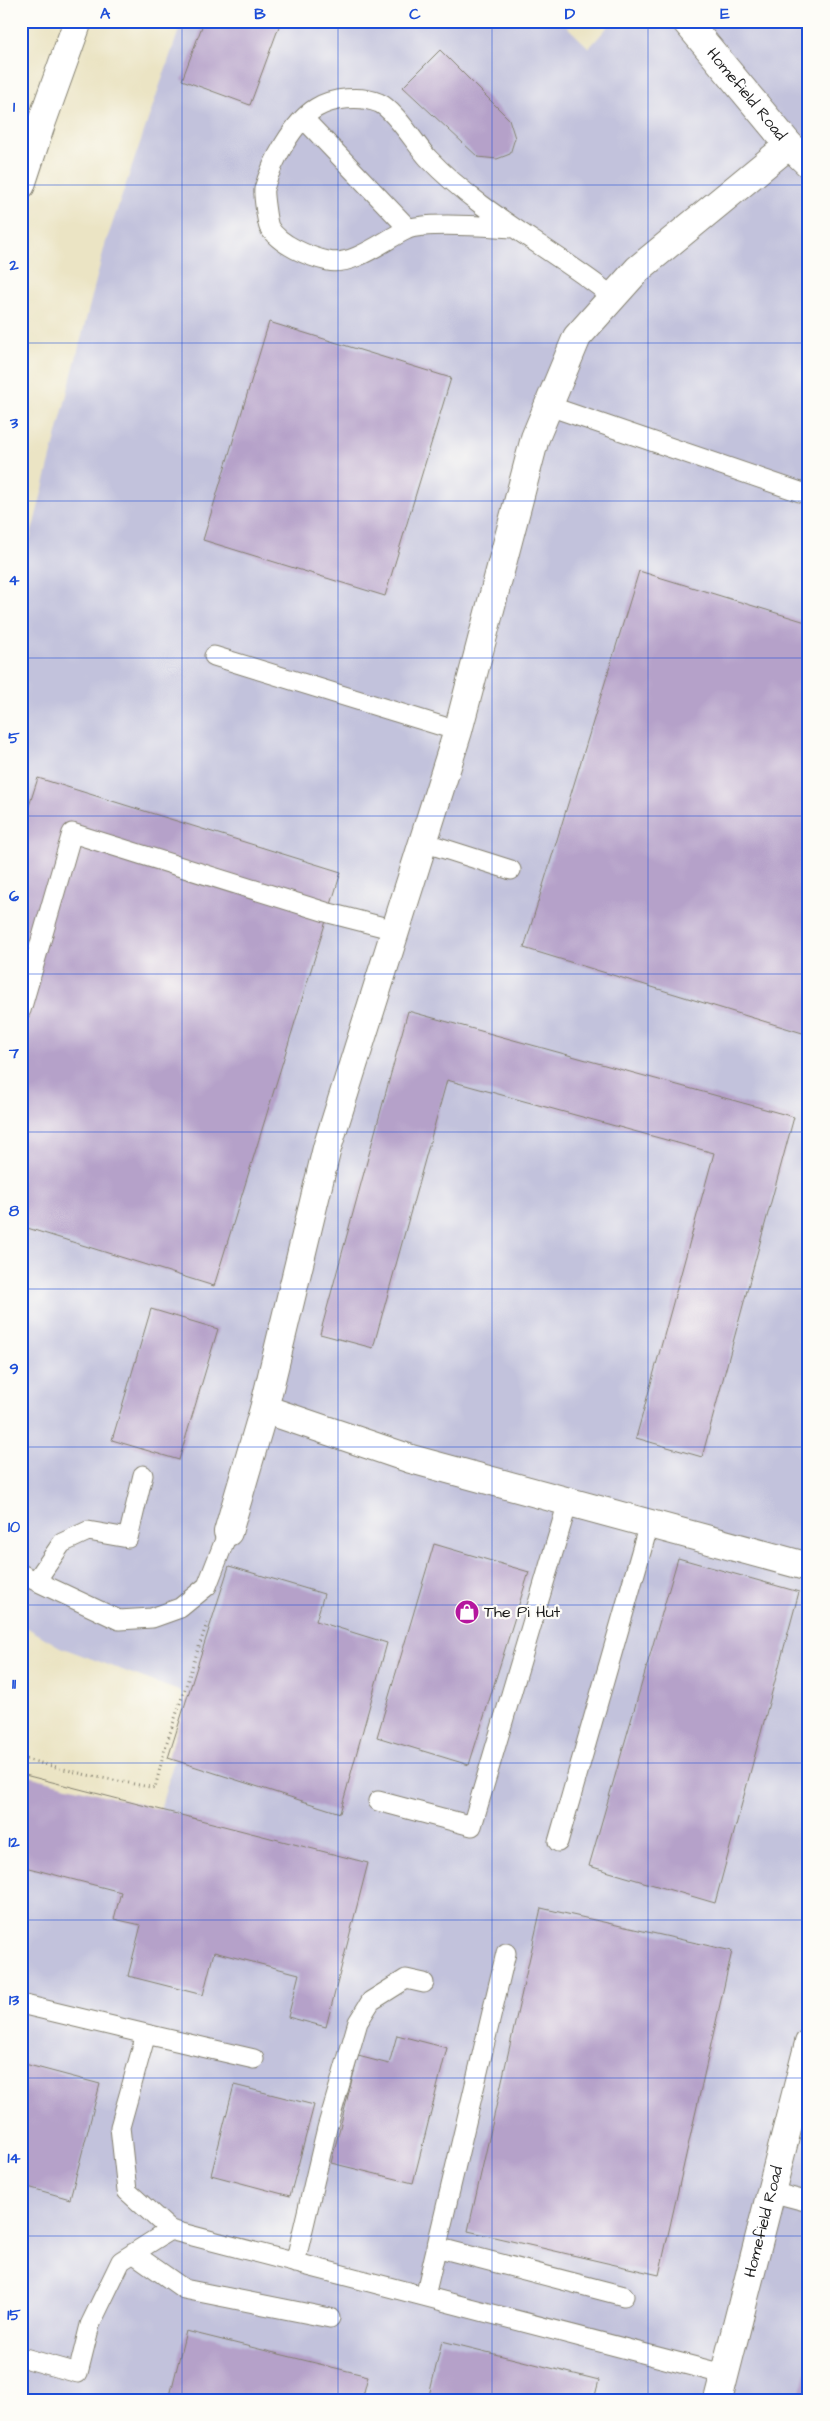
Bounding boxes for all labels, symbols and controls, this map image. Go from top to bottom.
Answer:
text: A [100,3,111,25]
text: B [254,3,266,25]
text: C [409,3,421,25]
text: D [565,3,576,25]
text: E [720,3,730,25]
street label: Homefield Road [702,43,792,145]
text: 1 [13,96,16,118]
text: 2 [8,254,19,276]
text: 3 [9,412,19,434]
text: 4 [9,569,20,591]
text: 5 [8,727,20,749]
text: 6 [9,885,19,907]
text: 7 [8,1042,19,1064]
text: 8 [9,1200,20,1222]
text: 9 [9,1358,19,1380]
text: 10 [8,1516,20,1538]
shop icon: The Pi Hut [454,1599,480,1625]
place label: The Pi Hut [484,1601,561,1623]
text: 11 [12,1673,17,1695]
text: 12 [8,1831,20,1853]
text: 13 [9,1989,20,2011]
text: 14 [8,2147,21,2169]
street label: Homefield Road [739,2164,788,2280]
text: 15 [7,2304,21,2326]

